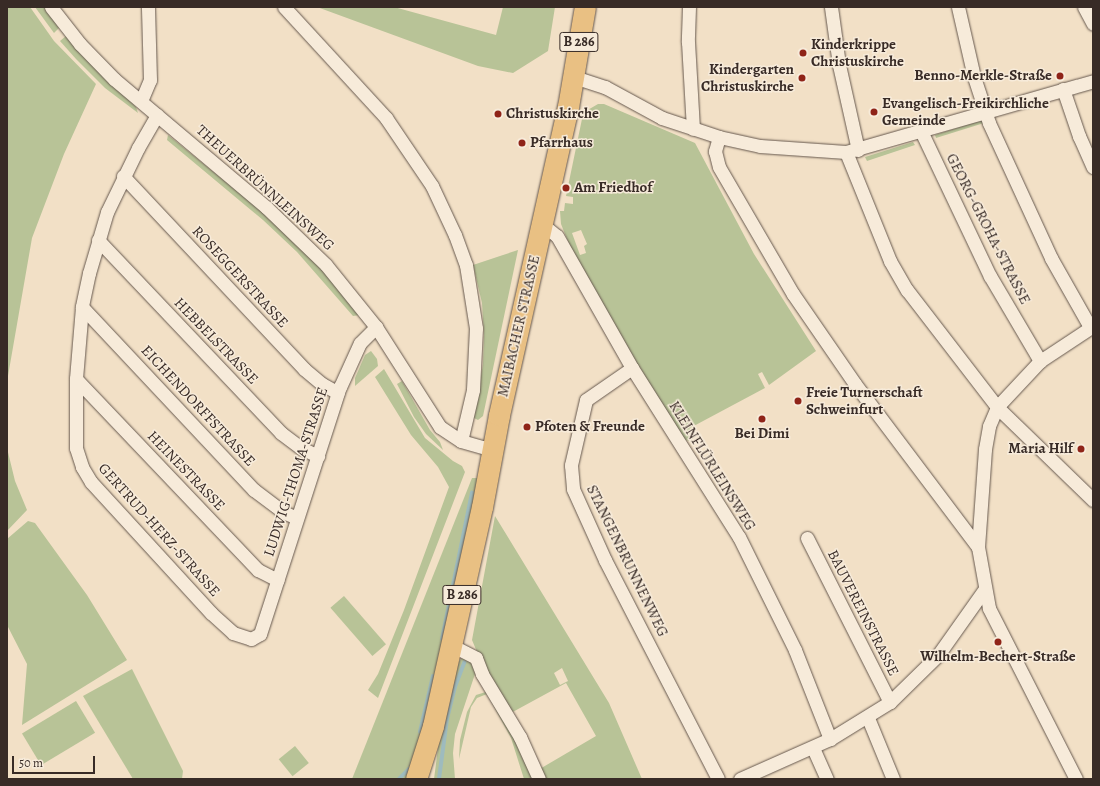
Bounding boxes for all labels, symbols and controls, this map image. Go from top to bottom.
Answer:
road number: B 286 [559,30,599,54]
place label: Kinderkrippe Christuskirche [811,35,904,70]
marker: Kinderkrippe Christuskirche [798,48,808,58]
place label: Kindergarten Christuskirche [701,60,794,95]
place label: Benno-Merkle-Straße [914,67,1052,85]
marker: Benno-Merkle-Straße [1055,71,1065,81]
marker: Kindergarten Christuskirche [797,73,807,83]
place label: Evangelisch-Freikirchliche Gemeinde [882,94,1049,129]
place label: Christuskirche [506,105,599,123]
marker: Evangelisch-Freikirchliche Gemeinde [869,107,879,117]
marker: Christuskirche [493,109,503,119]
street label: THEUERBRÜNNLEINSWEG [192,121,338,255]
place label: Pfarrhaus [530,134,593,152]
marker: Pfarrhaus [517,138,527,148]
street label: GEORG-GROHA-STRASSE [942,151,1034,307]
place label: Am Friedhof [574,179,652,197]
marker: Am Friedhof [561,183,571,193]
street label: ROSEGGERSTRASSE [188,222,292,332]
street label: MAIBACHER STRASSE [494,253,544,399]
street label: HEBBELSTRASSE [170,294,262,388]
street label: EICHENDORFFSTRASSE [137,342,259,470]
place label: Freie Turnerschaft Schweinfurt [806,383,923,418]
street label: LUDWIG-THOMA-STRASSE [260,385,332,559]
marker: Freie Turnerschaft Schweinfurt [793,396,803,406]
street label: KLEINFLÜRLEINSWEG [665,398,759,534]
marker: Bei Dimi [757,414,767,424]
place label: Pfoten & Freunde [535,418,645,436]
marker: Pfoten & Freunde [522,422,532,432]
place label: Bei Dimi [735,425,789,443]
street label: HEINESTRASSE [143,427,229,515]
place label: Maria Hilf [1008,440,1073,458]
marker: Maria Hilf [1076,444,1086,454]
street label: GERTRUD-HERZ-STRASSE [94,460,224,600]
street label: STANGENBRUNNENWEG [582,482,672,640]
street label: BAUVEREINSTRASSE [823,547,903,679]
road number: B 286 [442,583,482,607]
marker: Wilhelm-Bechert-Straße [993,637,1003,647]
place label: Wilhelm-Bechert-Straße [920,648,1076,666]
scale bar [14,748,97,774]
text: 50 m [19,755,43,771]

